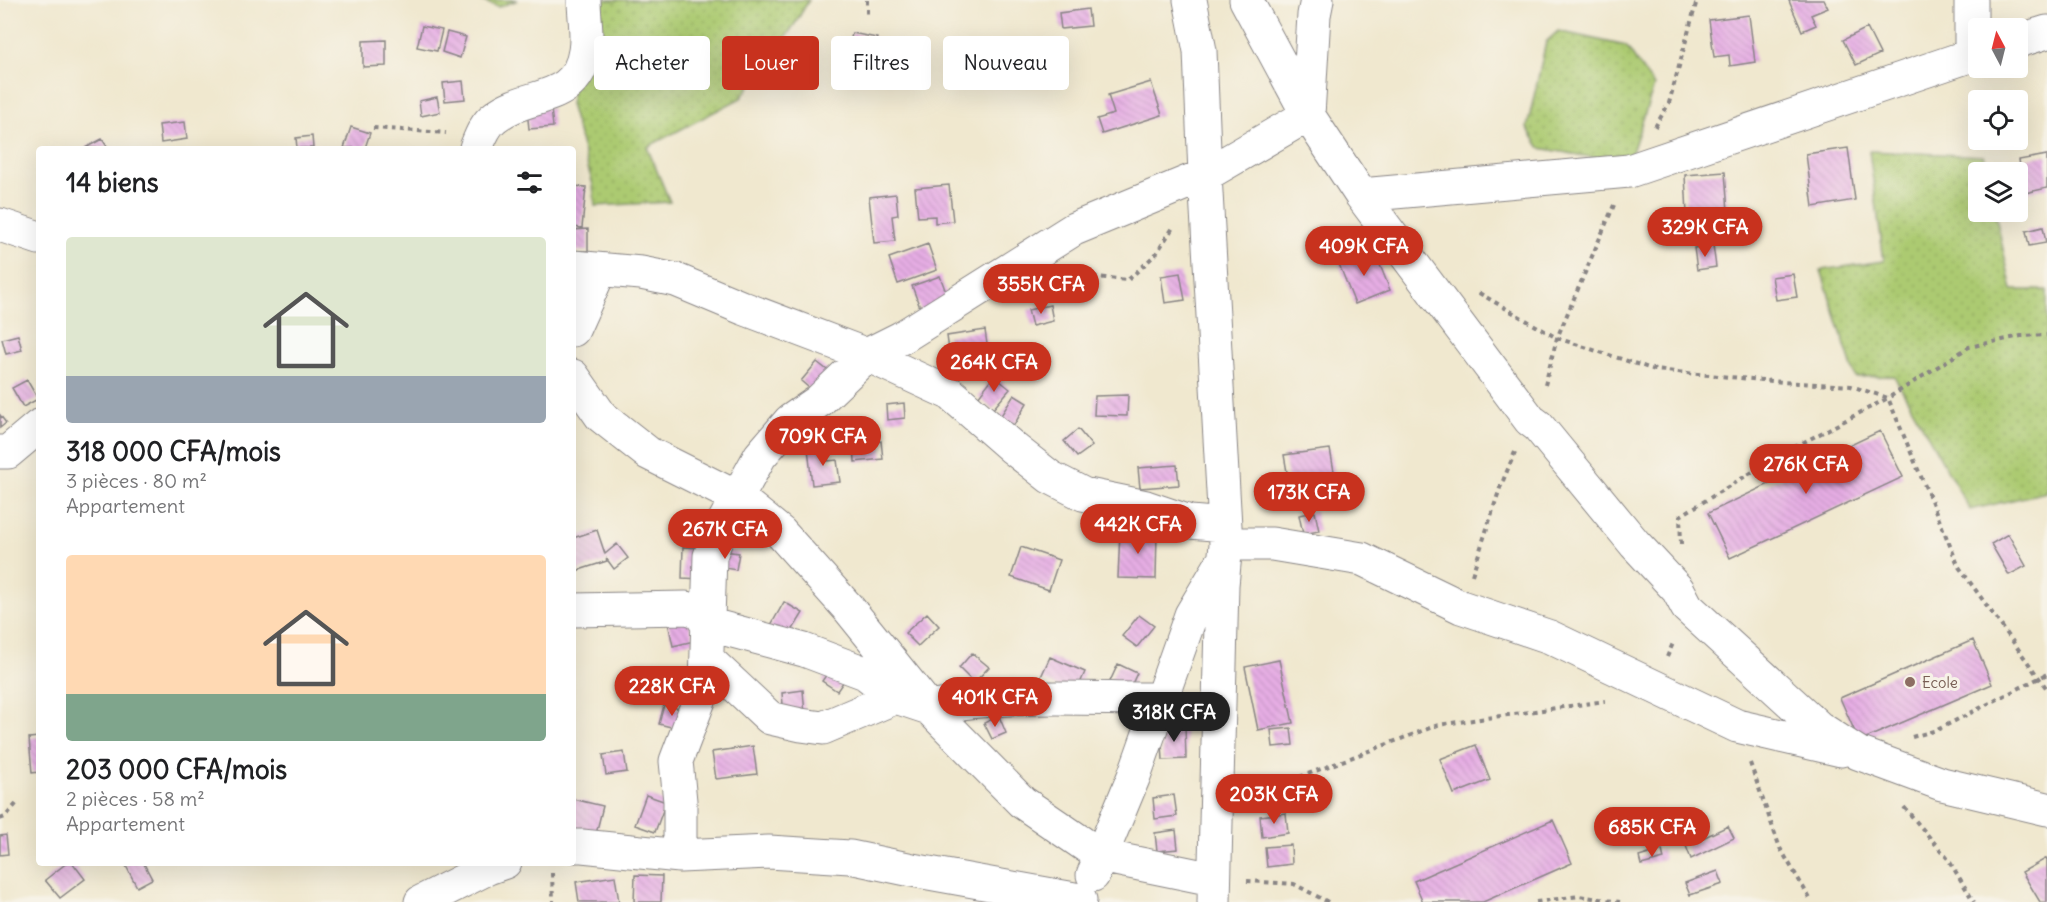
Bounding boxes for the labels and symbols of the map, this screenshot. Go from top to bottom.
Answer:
north arrow [1968,18,2028,78]
pin: 329K CFA [1643,207,1767,258]
pin: 409K CFA [1302,226,1426,277]
pin: 355K CFA [979,264,1103,315]
pin: 264K CFA [932,342,1056,393]
pin: 709K CFA [761,416,885,467]
pin: 276K CFA [1744,444,1868,495]
pin: 173K CFA [1247,472,1371,523]
pin: 442K CFA [1076,504,1200,555]
pin: 267K CFA [663,509,787,560]
pin: 228K CFA [610,666,734,717]
place label: Ecole [1922,673,1958,692]
marker: Ecole [1903,675,1917,689]
pin: 401K CFA [933,677,1057,728]
pin: 318K CFA [1112,692,1236,743]
pin: 203K CFA [1212,774,1336,825]
pin: 685K CFA [1590,807,1714,858]

